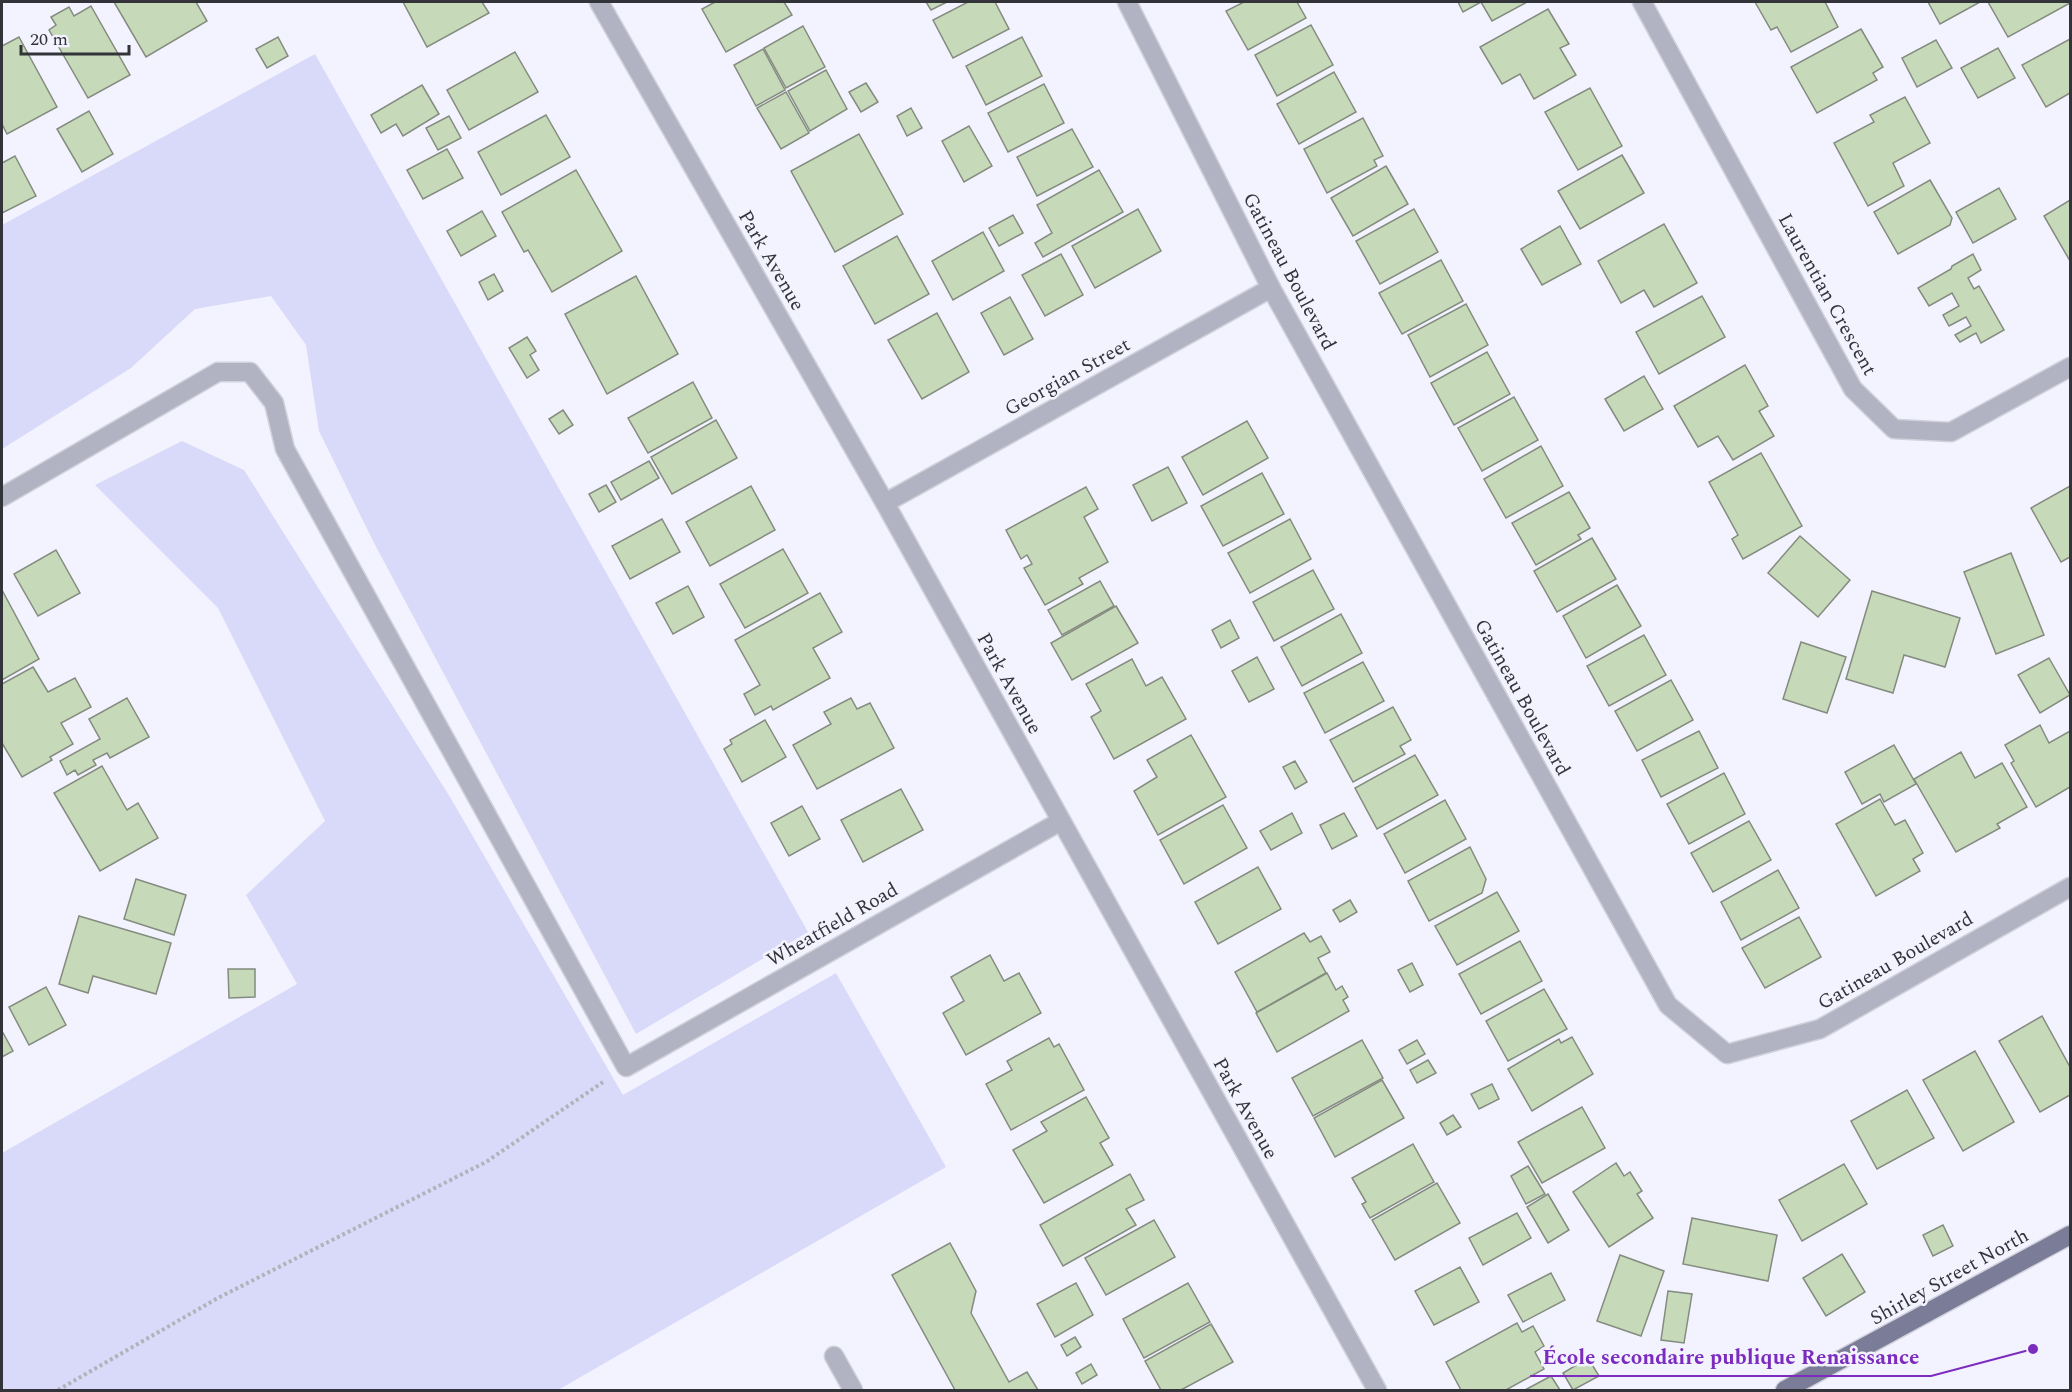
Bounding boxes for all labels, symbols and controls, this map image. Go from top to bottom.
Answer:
scale bar [21,18,129,56]
text: 20 m [30,26,68,53]
street label: Gatineau Boulevard [1235,187,1344,356]
street label: Park Avenue [730,204,812,317]
street label: Laurentian Crescent [1770,208,1884,381]
street label: Georgian Street [999,330,1136,424]
street label: Gatineau Boulevard [1467,614,1578,781]
street label: Park Avenue [969,627,1049,740]
street label: Wheatfield Road [761,875,904,975]
street label: Gatineau Boulevard [1812,904,1979,1018]
street label: Park Avenue [1205,1052,1285,1165]
street label: Shirley Street North [1865,1221,2034,1333]
callout: École secondaire publique Renaissance [1530,1337,1931,1376]
text: École secondaire publique Renaissance [1542,1342,1920,1374]

